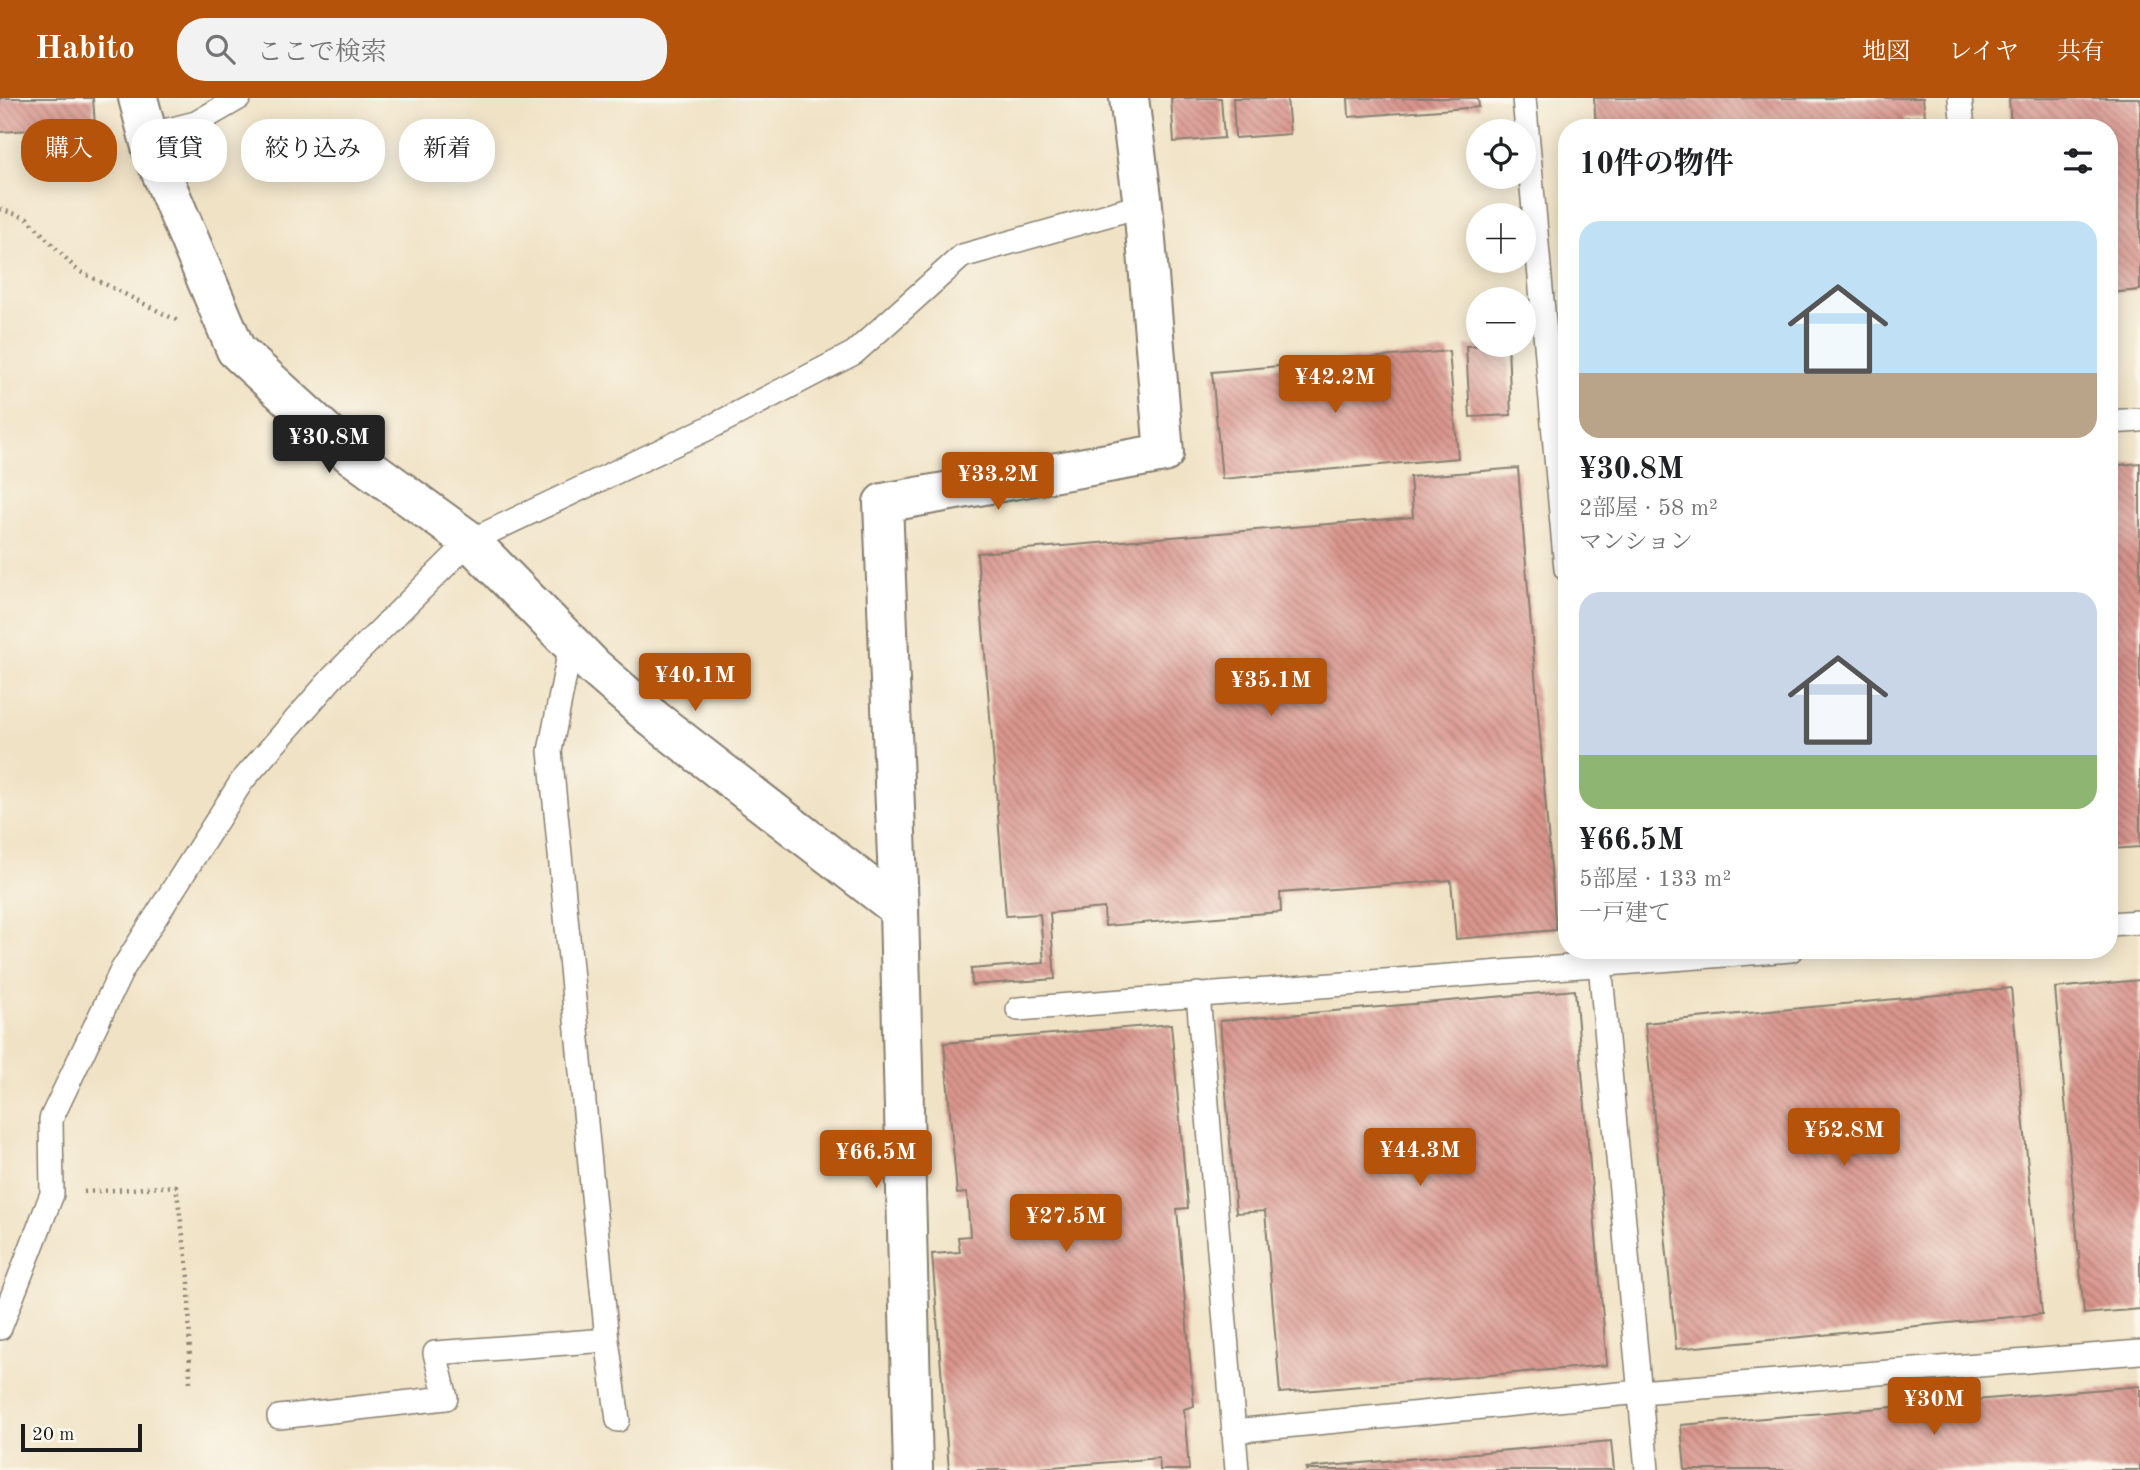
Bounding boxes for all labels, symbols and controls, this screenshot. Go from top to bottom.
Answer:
search box [177,18,667,81]
icon: search [201,30,239,68]
text: Habito [35,33,135,66]
text: ここで検索 [257,40,387,66]
text: 地図 [1862,41,1910,65]
text: レイヤ [1948,41,2019,65]
text: 共有 [2057,41,2105,65]
chip: 購入 [21,119,117,182]
chip: 賃貸 [131,119,227,182]
chip: 絞り込み [241,119,385,182]
chip: 新着 [399,119,495,182]
map controls [1466,119,1536,357]
button: locate [1466,119,1536,189]
icon: filters [2059,142,2097,180]
text: 10件の物件 [1579,150,1734,180]
button: + [1466,203,1536,273]
icon: home [1775,266,1901,392]
button: − [1466,287,1536,357]
pin: ¥42.2M [1278,356,1392,415]
text: ¥42.2M [1295,366,1375,389]
pin: ¥30.8M [272,416,386,475]
text: ¥30.8M [289,426,369,449]
pin: ¥33.2M [941,452,1055,512]
text: ¥30.8M [1579,455,1684,485]
text: ¥33.2M [958,463,1038,486]
text: 2部屋 · 58 m² [1579,497,1718,520]
text: マンション [1579,531,1693,554]
icon: home [1775,637,1901,763]
pin: ¥40.1M [638,654,752,713]
pin: ¥35.1M [1214,658,1328,718]
text: ¥40.1M [655,664,735,687]
text: ¥35.1M [1231,669,1311,692]
text: ¥66.5M [1579,826,1684,856]
text: 5部屋 · 133 m² [1579,868,1731,891]
text: 一戸建て [1579,902,1671,925]
pin: ¥52.8M [1787,1108,1901,1168]
text: ¥52.8M [1804,1119,1884,1142]
pin: ¥44.3M [1363,1128,1477,1188]
pin: ¥66.5M [819,1130,933,1190]
text: ¥44.3M [1380,1139,1460,1162]
text: ¥66.5M [836,1141,916,1164]
pin: ¥27.5M [1009,1194,1123,1254]
text: ¥27.5M [1026,1205,1106,1228]
pin: ¥30M [1893,1378,1975,1437]
text: ¥30M [1904,1388,1964,1411]
scale bar [21,1421,142,1453]
text: 20 m [32,1426,74,1445]

